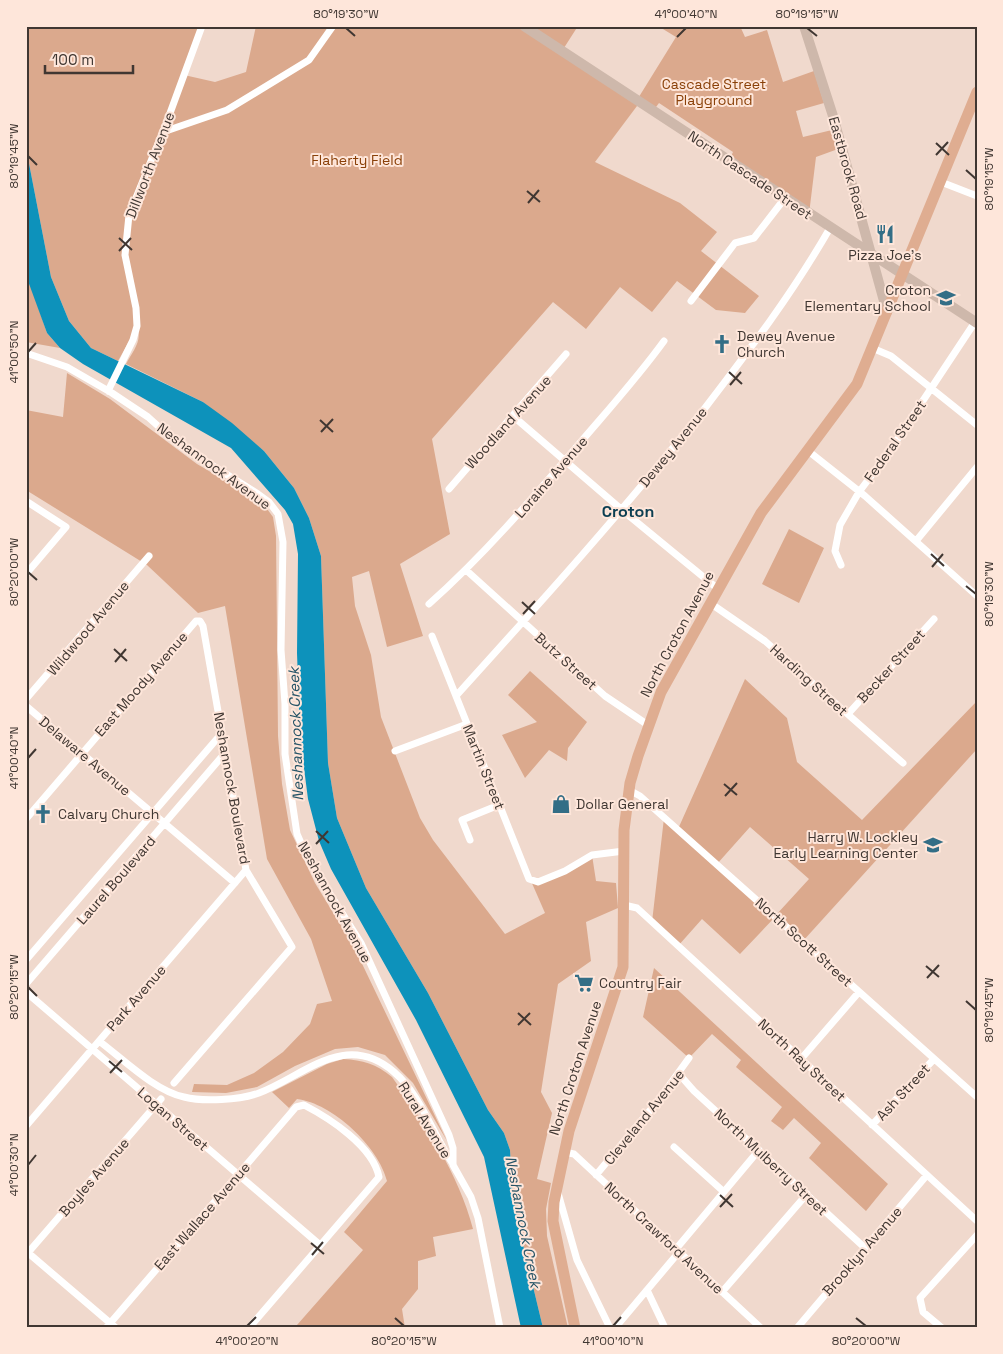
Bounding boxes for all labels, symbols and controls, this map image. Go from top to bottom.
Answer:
text: 80°19'30"W [313,6,379,22]
text: 41°00'40"N [655,6,717,22]
text: 80°19'15"W [776,6,839,22]
scale bar [45,42,132,74]
text: 100 m [52,50,94,69]
park label: Cascade Street Playground [662,75,766,109]
street label: Dillworth Avenue [121,109,179,221]
street label: Eastbrook Road [825,114,871,222]
text: 80°19'45"W [6,123,22,188]
street label: North Cascade Street [684,127,816,223]
text: 80°19'15"W [981,147,997,210]
park label: Flaherty Field [311,151,403,169]
restaurant icon: Pizza Joe's [874,223,896,245]
place label: Pizza Joe's [848,246,922,264]
place label: Croton Elementary School [805,281,931,315]
school or university icon: Croton Elementary School [935,287,957,309]
text: 41°00'50"N [6,320,22,384]
place label: Dewey Avenue Church [737,327,835,361]
church icon: Dewey Avenue Church [711,333,733,355]
street label: Woodland Avenue [461,371,555,473]
street label: Federal Street [860,397,930,485]
street label: Dewey Avenue [635,403,711,491]
street label: Neshannock Avenue [154,419,274,513]
street label: Loraine Avenue [511,432,591,522]
district label: Croton [602,501,654,522]
text: 80°20'00"W [6,537,22,606]
text: 80°19'30"W [981,561,997,627]
street label: North Croton Avenue [636,568,718,700]
street label: Wildwood Avenue [43,577,133,679]
street label: Becker Street [853,625,929,707]
street label: East Moody Avenue [91,628,191,740]
street label: Butz Street [531,628,601,694]
street label: Harding Street [766,640,852,720]
water label: Neshannock Creek [284,665,307,801]
street label: Neshannock Boulevard [210,710,254,866]
street label: Delaware Avenue [35,712,135,800]
street label: Martin Street [459,722,509,812]
text: 41°00'40"N [6,727,22,789]
shop icon: Dollar General [550,793,572,815]
place label: Dollar General [576,795,669,813]
church icon: Calvary Church [32,803,54,825]
place label: Calvary Church [58,805,159,823]
place label: Harry W. Lockley Early Learning Center [773,828,918,862]
street label: Laurel Boulevard [73,832,159,928]
school or university icon: Harry W. Lockley Early Learning Center [922,834,944,856]
street label: Neshannock Avenue [294,838,376,966]
street label: North Scott Street [752,894,856,990]
text: 80°20'15"W [6,954,22,1020]
street label: Park Avenue [102,961,170,1035]
supermarket icon: Country Fair [573,972,595,994]
place label: Country Fair [599,974,682,992]
text: 80°19'45"W [981,977,997,1042]
street label: North Croton Avenue [545,998,605,1138]
street label: North Ray Street [754,1015,850,1105]
street label: Ash Street [872,1060,934,1124]
street label: Cleveland Avenue [600,1066,688,1168]
street label: Rural Avenue [394,1078,456,1162]
street label: Logan Street [134,1083,212,1155]
street label: North Mulberry Street [710,1105,832,1219]
text: 41°00'30"N [6,1133,22,1197]
street label: Boyles Avenue [55,1134,133,1220]
water label: Neshannock Creek [501,1154,546,1291]
street label: East Wallace Avenue [150,1158,254,1274]
street label: North Crawford Avenue [601,1178,727,1298]
street label: Brooklyn Avenue [818,1203,906,1299]
text: 41°00'20"N [215,1333,279,1349]
text: 80°20'15"W [371,1333,437,1349]
text: 41°00'10"N [583,1333,643,1349]
text: 80°20'00"W [832,1333,901,1349]

